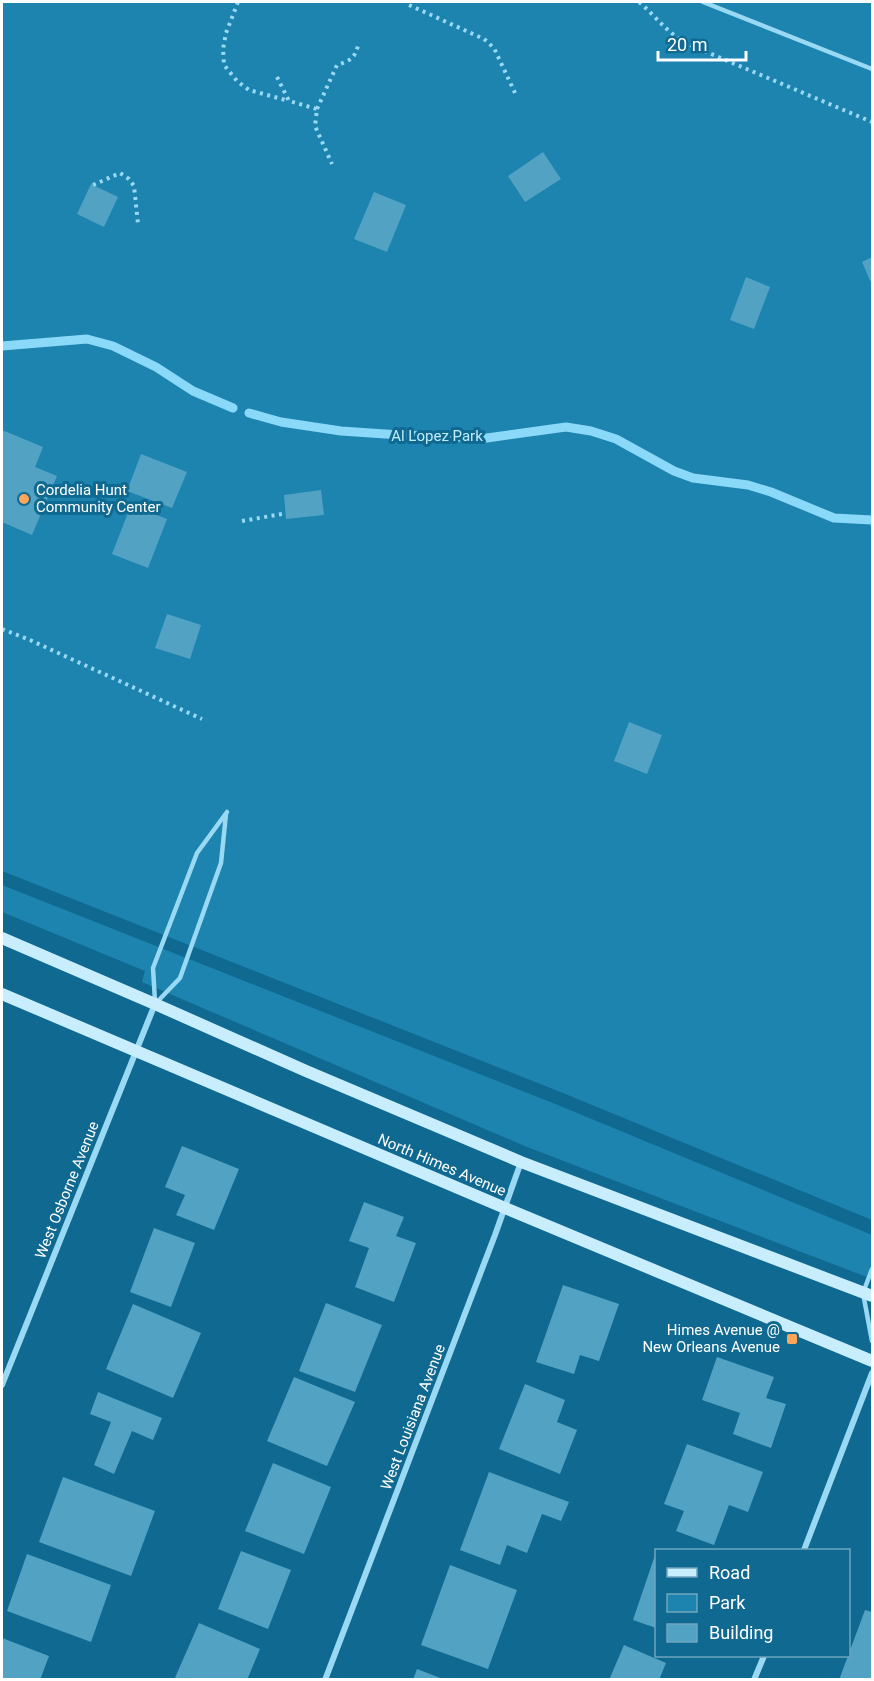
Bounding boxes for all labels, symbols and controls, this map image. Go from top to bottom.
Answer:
scale bar [658,24,746,62]
text: 20 m [667,34,707,55]
park label: Al Lopez Park [391,427,483,445]
place label: Cordelia Hunt Community Center [36,481,161,516]
marker: Cordelia Hunt Community Center [17,492,31,506]
street label: West Osborne Avenue [31,1119,103,1261]
street label: North Himes Avenue [375,1130,509,1200]
place label: Himes Avenue @ New Orleans Avenue [642,1321,780,1356]
marker: Himes Avenue @ New Orleans Avenue [785,1332,799,1346]
street label: West Louisiana Avenue [377,1342,449,1492]
legend [655,1549,850,1657]
text: Road [709,1562,750,1583]
text: Park [709,1592,746,1613]
text: Building [709,1622,773,1643]

